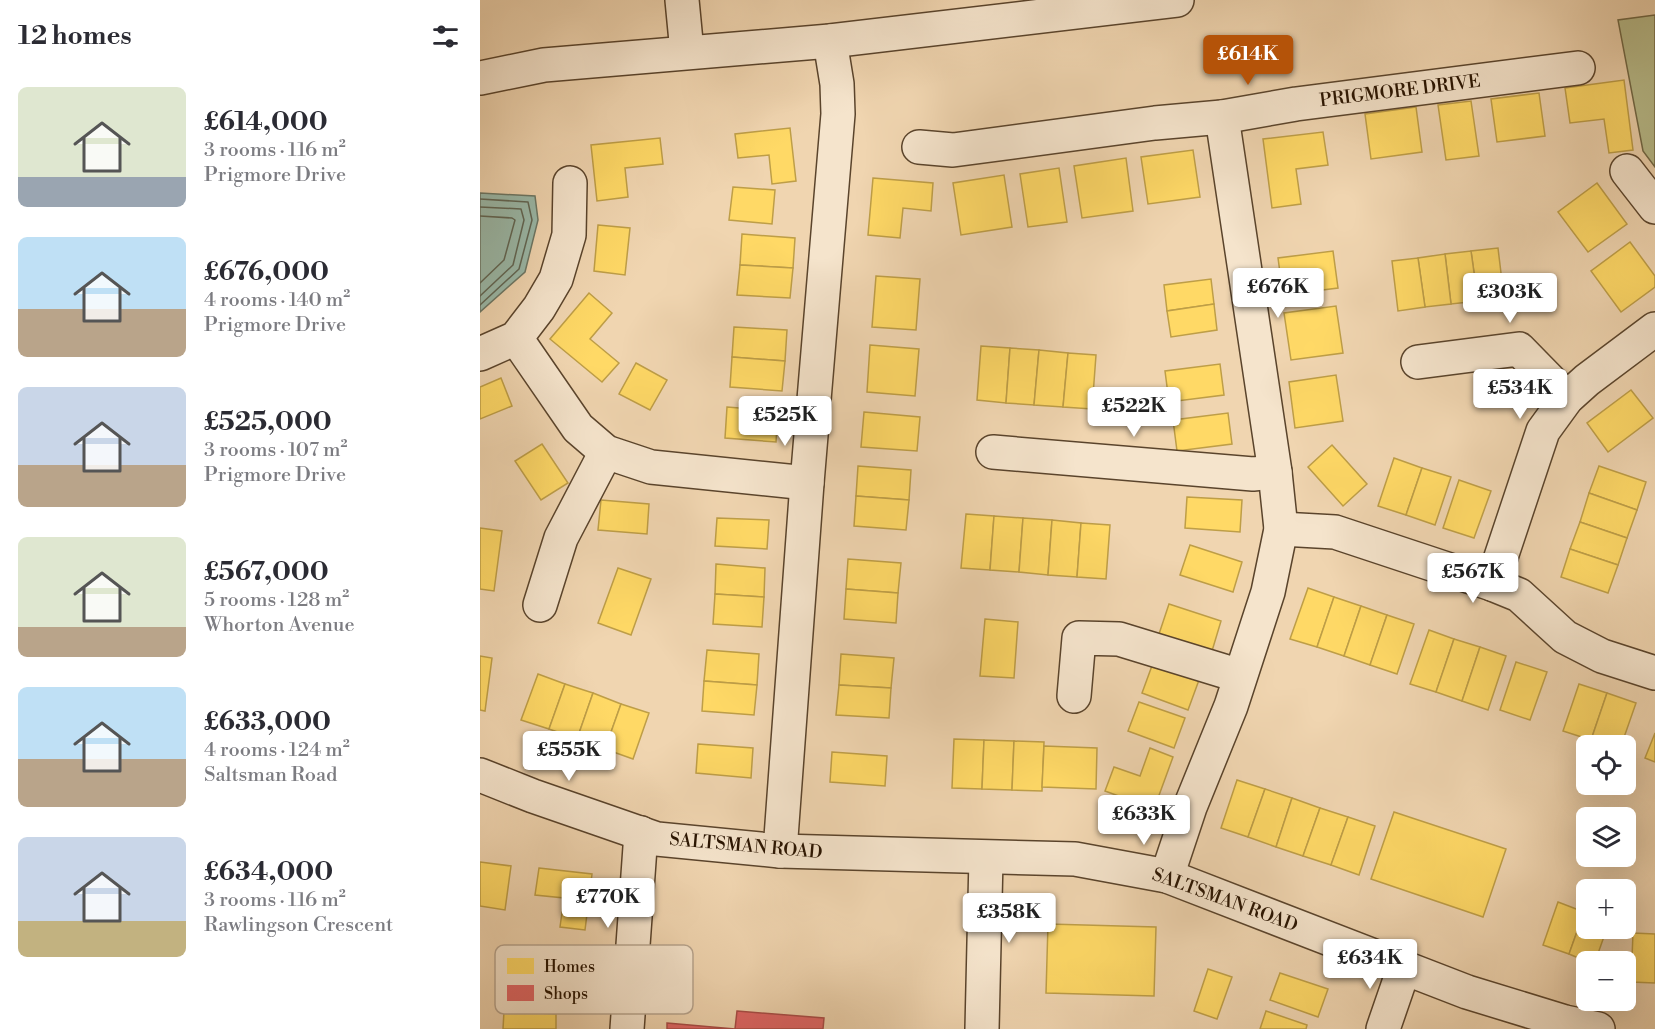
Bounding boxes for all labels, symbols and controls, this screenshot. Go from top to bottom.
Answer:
text: 12 homes [18,20,132,52]
icon: filters [429,20,462,53]
pin: £614K [1206,35,1290,86]
text: £614K [1217,42,1279,67]
street label: PRIGMORE DRIVE [1318,70,1482,112]
text: £614,000 [204,106,328,138]
icon: home [66,111,138,183]
text: 3 rooms · 116 m² [204,138,346,163]
text: Prigmore Drive [204,163,346,188]
text: £676,000 [204,256,329,288]
icon: home [66,261,138,333]
pin: £676K [1236,268,1320,319]
pin: £303K [1468,273,1552,324]
text: £676K [1247,275,1309,300]
text: £303K [1477,280,1543,305]
text: 4 rooms · 140 m² [204,288,350,313]
text: Prigmore Drive [204,313,346,338]
pin: £534K [1478,369,1562,420]
text: £534K [1487,376,1553,401]
pin: £522K [1092,387,1176,438]
text: £522K [1102,394,1166,419]
pin: £525K [743,396,827,447]
text: £525K [753,403,817,428]
text: £525,000 [204,406,332,438]
icon: home [66,411,138,483]
text: 3 rooms · 107 m² [204,438,348,463]
text: Prigmore Drive [204,463,346,488]
pin: £567K [1431,553,1515,604]
text: £567,000 [204,556,329,588]
text: £567K [1441,560,1505,585]
icon: home [66,561,138,633]
text: 5 rooms · 128 m² [204,588,349,613]
text: Whorton Avenue [204,613,355,638]
text: £633,000 [204,706,331,738]
icon: home [66,711,138,783]
pin: £555K [527,731,611,782]
map controls [1576,735,1636,1011]
button: locate [1576,735,1636,795]
text: 4 rooms · 124 m² [204,738,350,763]
text: £555K [537,738,601,763]
text: Saltsman Road [204,763,337,788]
pin: £633K [1102,795,1186,846]
text: £633K [1112,802,1176,827]
button: layers [1576,807,1636,867]
street label: SALTSMAN ROAD [669,828,823,864]
text: £634,000 [204,856,333,888]
icon: home [66,861,138,933]
street label: SALTSMAN ROAD [1149,863,1301,937]
pin: £770K [566,878,650,929]
button: + [1576,879,1636,939]
text: £770K [576,885,640,910]
text: 3 rooms · 116 m² [204,888,346,913]
pin: £358K [967,893,1051,944]
text: £358K [977,900,1041,925]
text: Rawlingson Crescent [204,913,393,938]
pin: £634K [1328,939,1412,990]
legend [495,945,693,1014]
text: £634K [1337,946,1403,971]
button: − [1576,951,1636,1011]
text: Homes [544,957,595,977]
text: Shops [544,984,588,1004]

